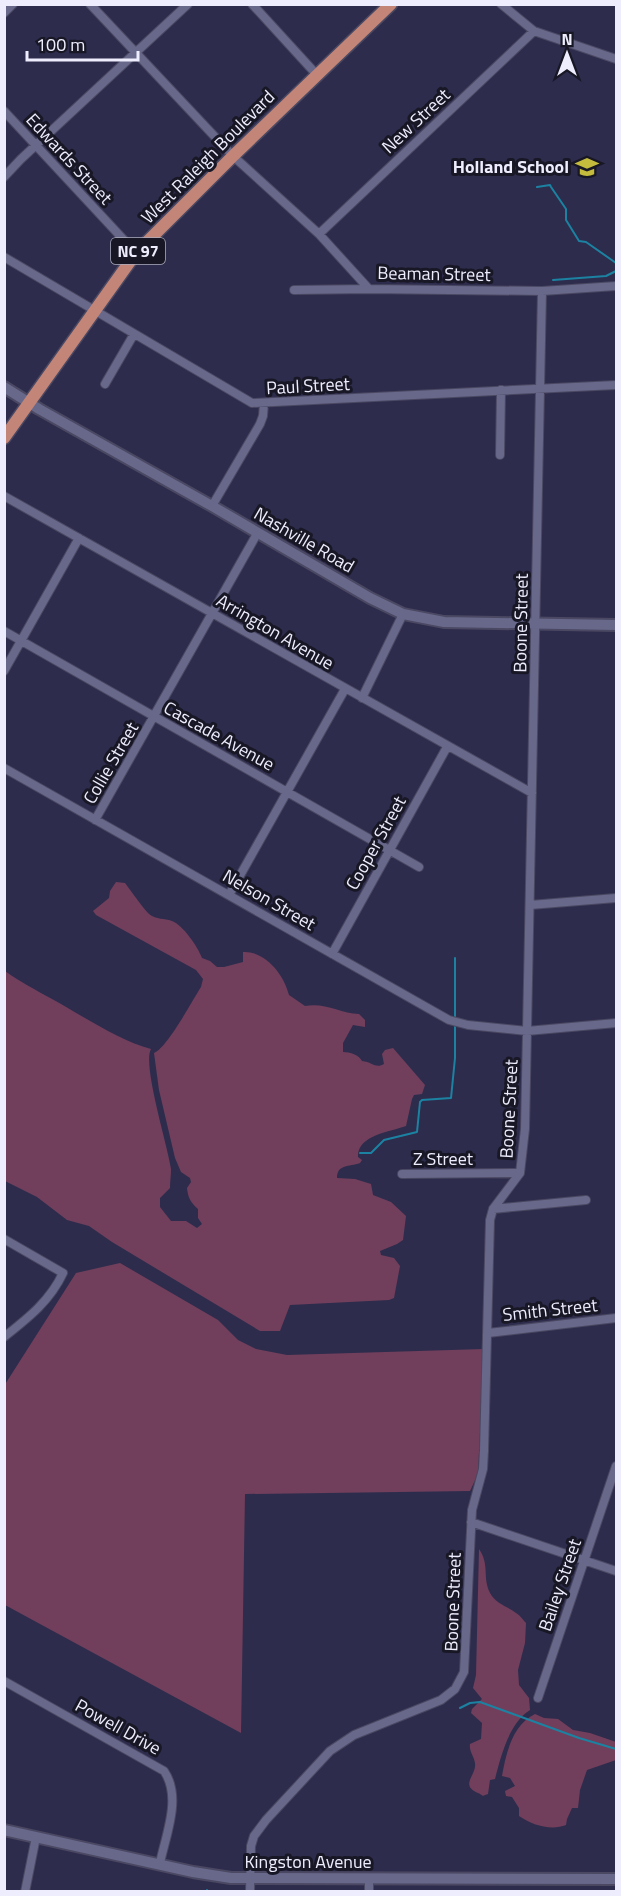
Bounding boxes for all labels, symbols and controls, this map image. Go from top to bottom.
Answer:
scale bar [27,24,138,62]
north arrow [537,24,597,84]
text: N [561,27,573,51]
text: 100 m [36,31,85,58]
street label: New Street [375,81,456,160]
street label: West Raleigh Boulevard [135,84,281,230]
street label: Edwards Street [20,107,119,211]
place label: Holland School [453,153,569,180]
school or university icon: Holland School [574,154,600,180]
road number: NC 97 [111,238,165,264]
street label: Beaman Street [377,259,492,288]
street label: Paul Street [265,370,351,401]
street label: Nashville Road [249,500,360,579]
street label: Boone Street [506,572,535,673]
street label: Arrington Avenue [211,587,339,676]
street label: Cascade Avenue [159,694,280,777]
street label: Collie Street [76,716,145,809]
street label: Cooper Street [339,790,413,895]
street label: Nelson Street [218,862,321,937]
street label: Boone Street [492,1058,525,1159]
street label: Z Street [413,1145,474,1172]
street label: Smith Street [501,1291,599,1328]
street label: Bailey Street [531,1534,588,1635]
street label: Boone Street [437,1551,468,1652]
street label: Powell Drive [70,1692,166,1761]
street label: Kingston Avenue [244,1848,372,1875]

